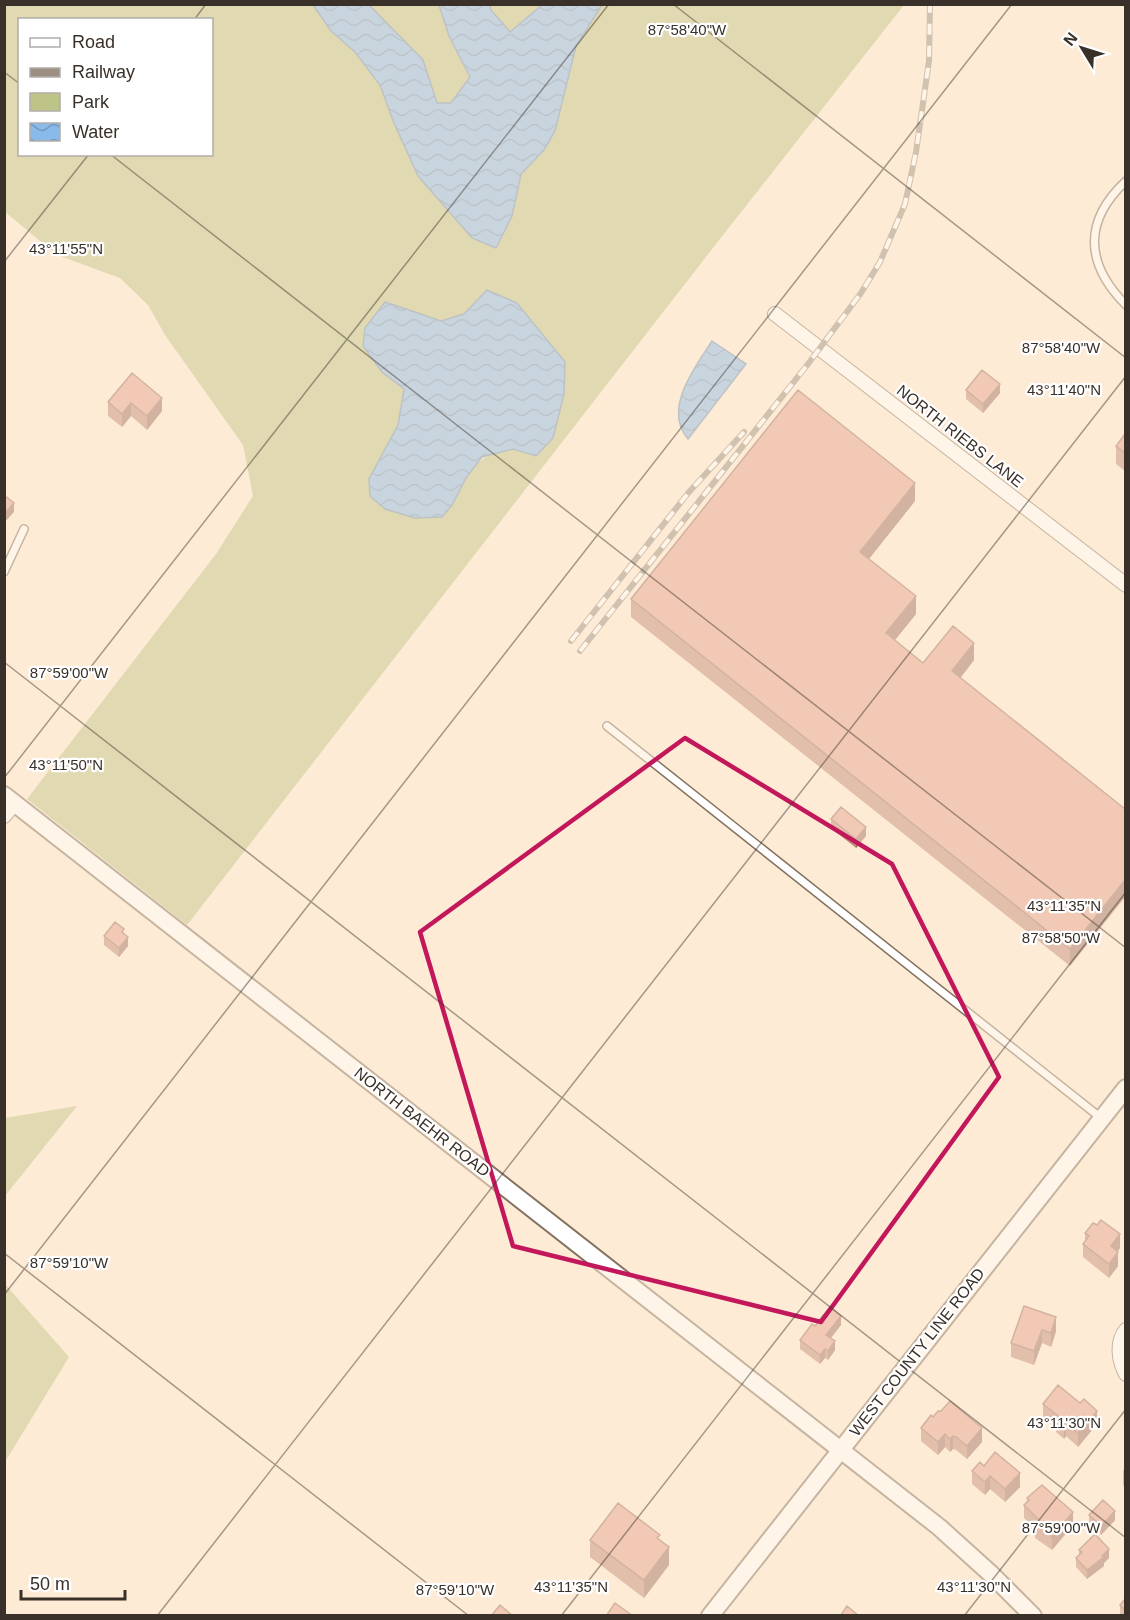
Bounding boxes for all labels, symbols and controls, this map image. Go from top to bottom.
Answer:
legend [18,18,213,156]
north arrow [1052,18,1112,78]
text: 87°58'40"W [648,21,727,38]
text: N [1060,29,1081,49]
text: Road [72,32,115,52]
text: Railway [72,62,135,82]
text: Park [72,92,110,112]
text: Water [72,122,119,142]
text: 43°11'55"N [29,240,103,257]
text: 87°58'40"W [1022,339,1101,356]
street label: NORTH RIEBS LANE [894,381,1026,491]
text: 43°11'40"N [1027,381,1101,398]
text: 87°59'00"W [30,664,109,681]
text: 43°11'50"N [29,756,103,773]
text: 43°11'35"N [1027,897,1101,914]
text: 87°58'50"W [1022,929,1101,946]
street label: NORTH BAEHR ROAD [351,1064,493,1180]
text: 87°59'10"W [30,1254,109,1271]
street label: WEST COUNTY LINE ROAD [846,1265,988,1439]
text: 43°11'30"N [1027,1414,1101,1431]
text: 87°59'00"W [1022,1519,1101,1536]
scale bar [21,1563,124,1601]
text: 50 m [30,1574,70,1594]
text: 43°11'35"N [534,1578,608,1595]
text: 43°11'30"N [937,1578,1011,1595]
text: 87°59'10"W [416,1581,495,1598]

